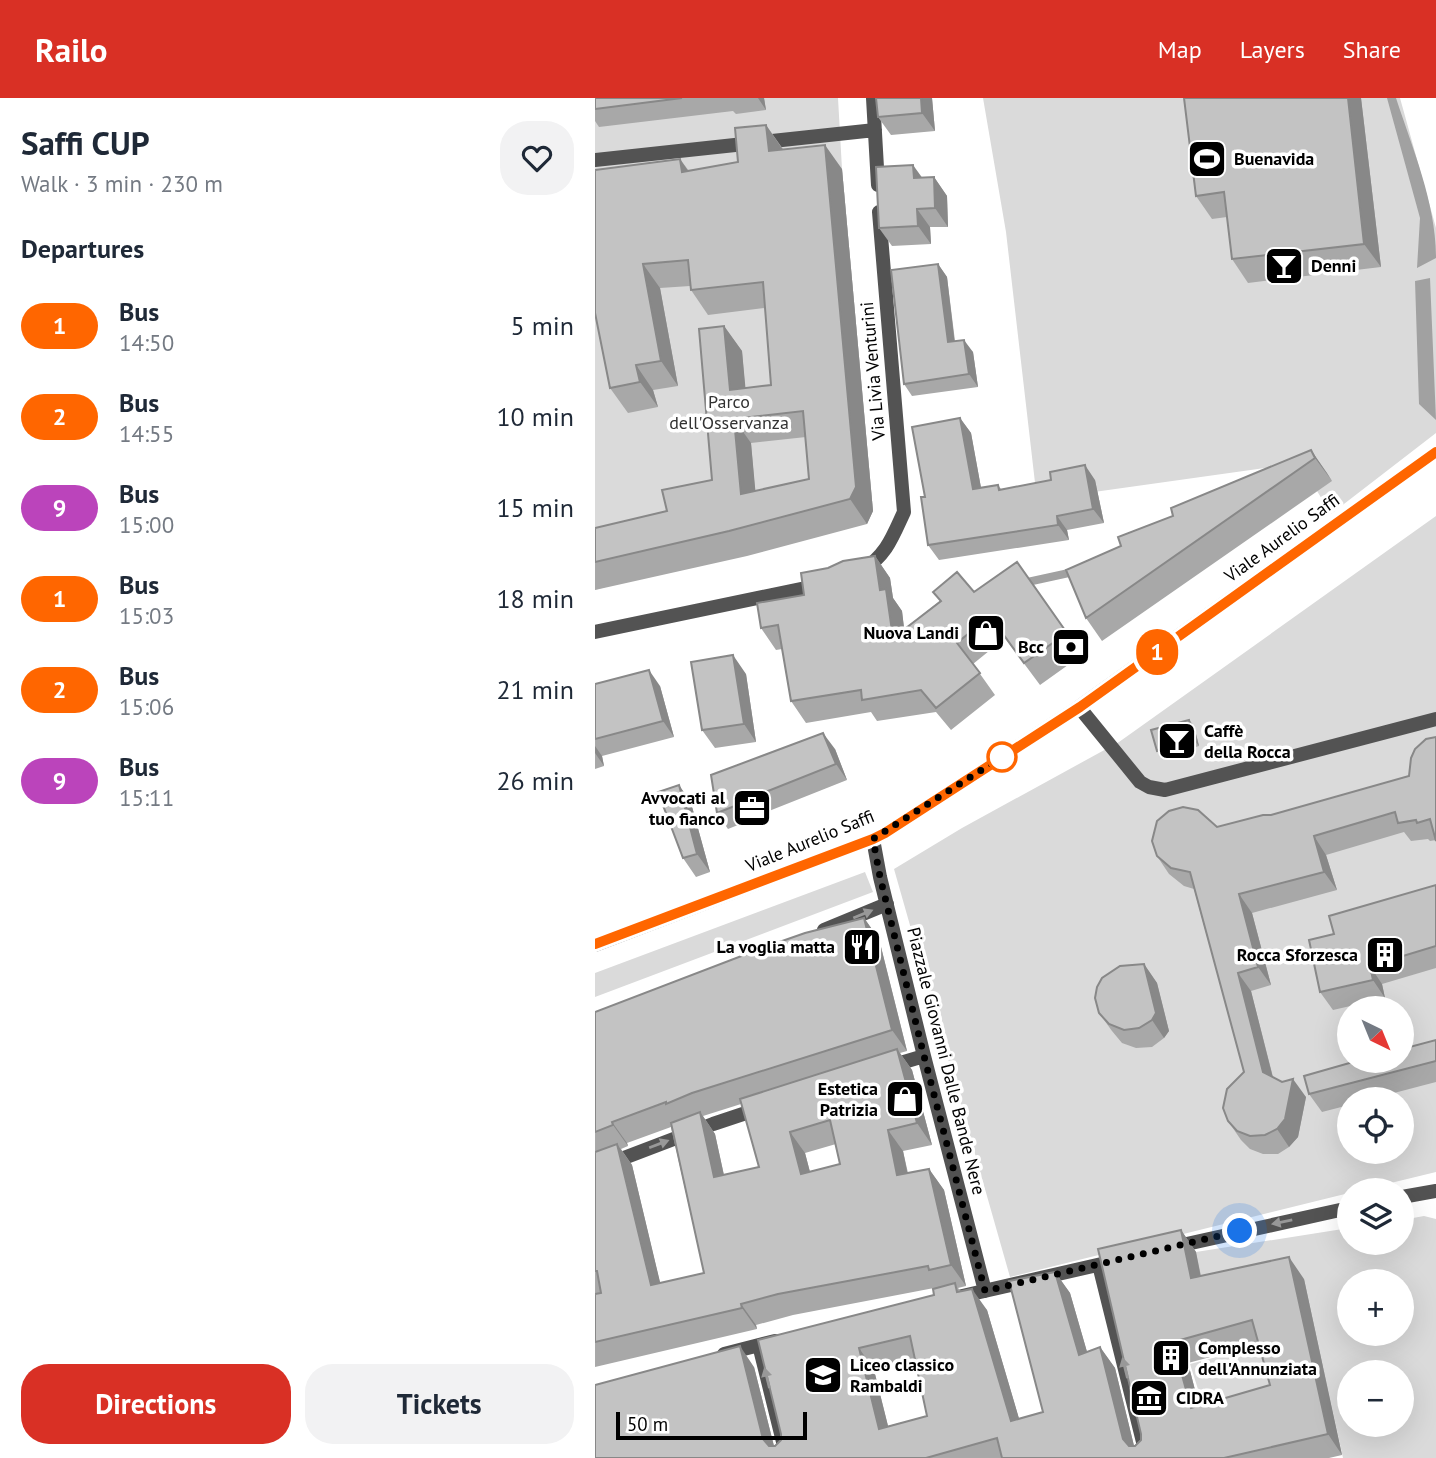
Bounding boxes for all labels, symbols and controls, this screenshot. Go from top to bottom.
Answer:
text: Railo [35,28,108,71]
text: Map [1158,34,1202,65]
text: Layers [1240,34,1305,65]
text: Share [1343,34,1401,65]
text: Saffi CUP [21,121,150,164]
button: heart [500,121,574,195]
sports icon: Buenavida [1186,138,1228,180]
place label: Buenavida [1234,147,1314,170]
text: Walk · 3 min · 230 m [21,169,223,198]
text: Departures [21,232,144,265]
bar icon: Denni [1263,245,1305,287]
place label: Denni [1311,254,1356,277]
text: Bus [119,295,159,328]
street label: Via Livia Venturini [855,301,890,442]
text: 5 min [511,309,574,342]
text: 1 [53,310,66,341]
text: 14:50 [119,328,174,357]
text: Bus [119,386,159,419]
park label: Parco dell'Osservanza [669,390,789,434]
text: 10 min [496,400,574,433]
text: 2 [53,401,66,432]
text: 14:55 [119,419,174,448]
text: Bus [119,477,159,510]
street label: Viale Aurelio Saffi [1219,488,1344,588]
text: 15 min [496,491,574,524]
text: 9 [53,492,66,523]
text: 15:00 [119,510,174,539]
text: Bus [119,568,159,601]
text: 18 min [496,582,574,615]
text: 1 [53,583,66,614]
text: 15:03 [119,601,174,630]
shop icon: Nuova Landi [965,612,1007,654]
place label: Nuova Landi [863,621,959,644]
bank icon: Bcc [1050,626,1092,668]
line badge: 1 [1134,629,1180,675]
place label: Bcc [1018,635,1044,658]
text: 1 [1150,636,1164,667]
text: Bus [119,659,159,692]
text: 21 min [496,673,574,706]
text: 2 [53,674,66,705]
text: 15:06 [119,692,174,721]
place label: Caffè della Rocca [1204,719,1291,763]
bar icon: Caffè della Rocca [1156,720,1198,762]
unlabelled marker [987,742,1017,772]
text: Bus [119,750,159,783]
text: 26 min [496,764,574,797]
text: 9 [53,765,66,796]
text: 15:11 [119,783,174,812]
place label: Avvocati al tuo fianco [641,786,726,830]
office icon: Avvocati al tuo fianco [731,787,773,829]
street label: Viale Aurelio Saffi [741,804,877,877]
one-way arrow [853,909,874,920]
street label: Piazzale Giovanni Dalle Bande Nere [902,925,991,1197]
restaurant icon: La voglia matta [841,926,883,968]
building icon: Rocca Sforzesca [1364,934,1406,976]
place label: La voglia matta [716,935,835,958]
place label: Rocca Sforzesca [1237,943,1358,966]
north arrow [1337,996,1414,1073]
map controls [1337,996,1414,1437]
place label: Estetica Patrizia [818,1077,878,1121]
shop icon: Estetica Patrizia [884,1078,926,1120]
button: locate [1337,1087,1414,1164]
one-way arrow [648,1139,669,1150]
button: layers [1337,1178,1414,1255]
your location [1222,1213,1257,1248]
one-way arrow [1271,1216,1293,1227]
button: + [1337,1269,1414,1346]
place label: Complesso dell'Annunziata [1198,1336,1317,1380]
building icon: Complesso dell'Annunziata [1150,1337,1192,1379]
place label: Liceo classico Rambaldi [850,1353,954,1397]
school or university icon: Liceo classico Rambaldi [802,1354,844,1396]
one-way arrow [1119,1357,1130,1379]
button: − [1337,1360,1414,1437]
button: Directions [21,1364,291,1444]
button: Tickets [305,1364,574,1444]
one-way arrow [761,1366,772,1388]
museum icon: CIDRA [1128,1377,1170,1419]
place label: CIDRA [1176,1386,1224,1409]
scale bar [616,1409,807,1441]
text: 50 m [627,1412,668,1436]

